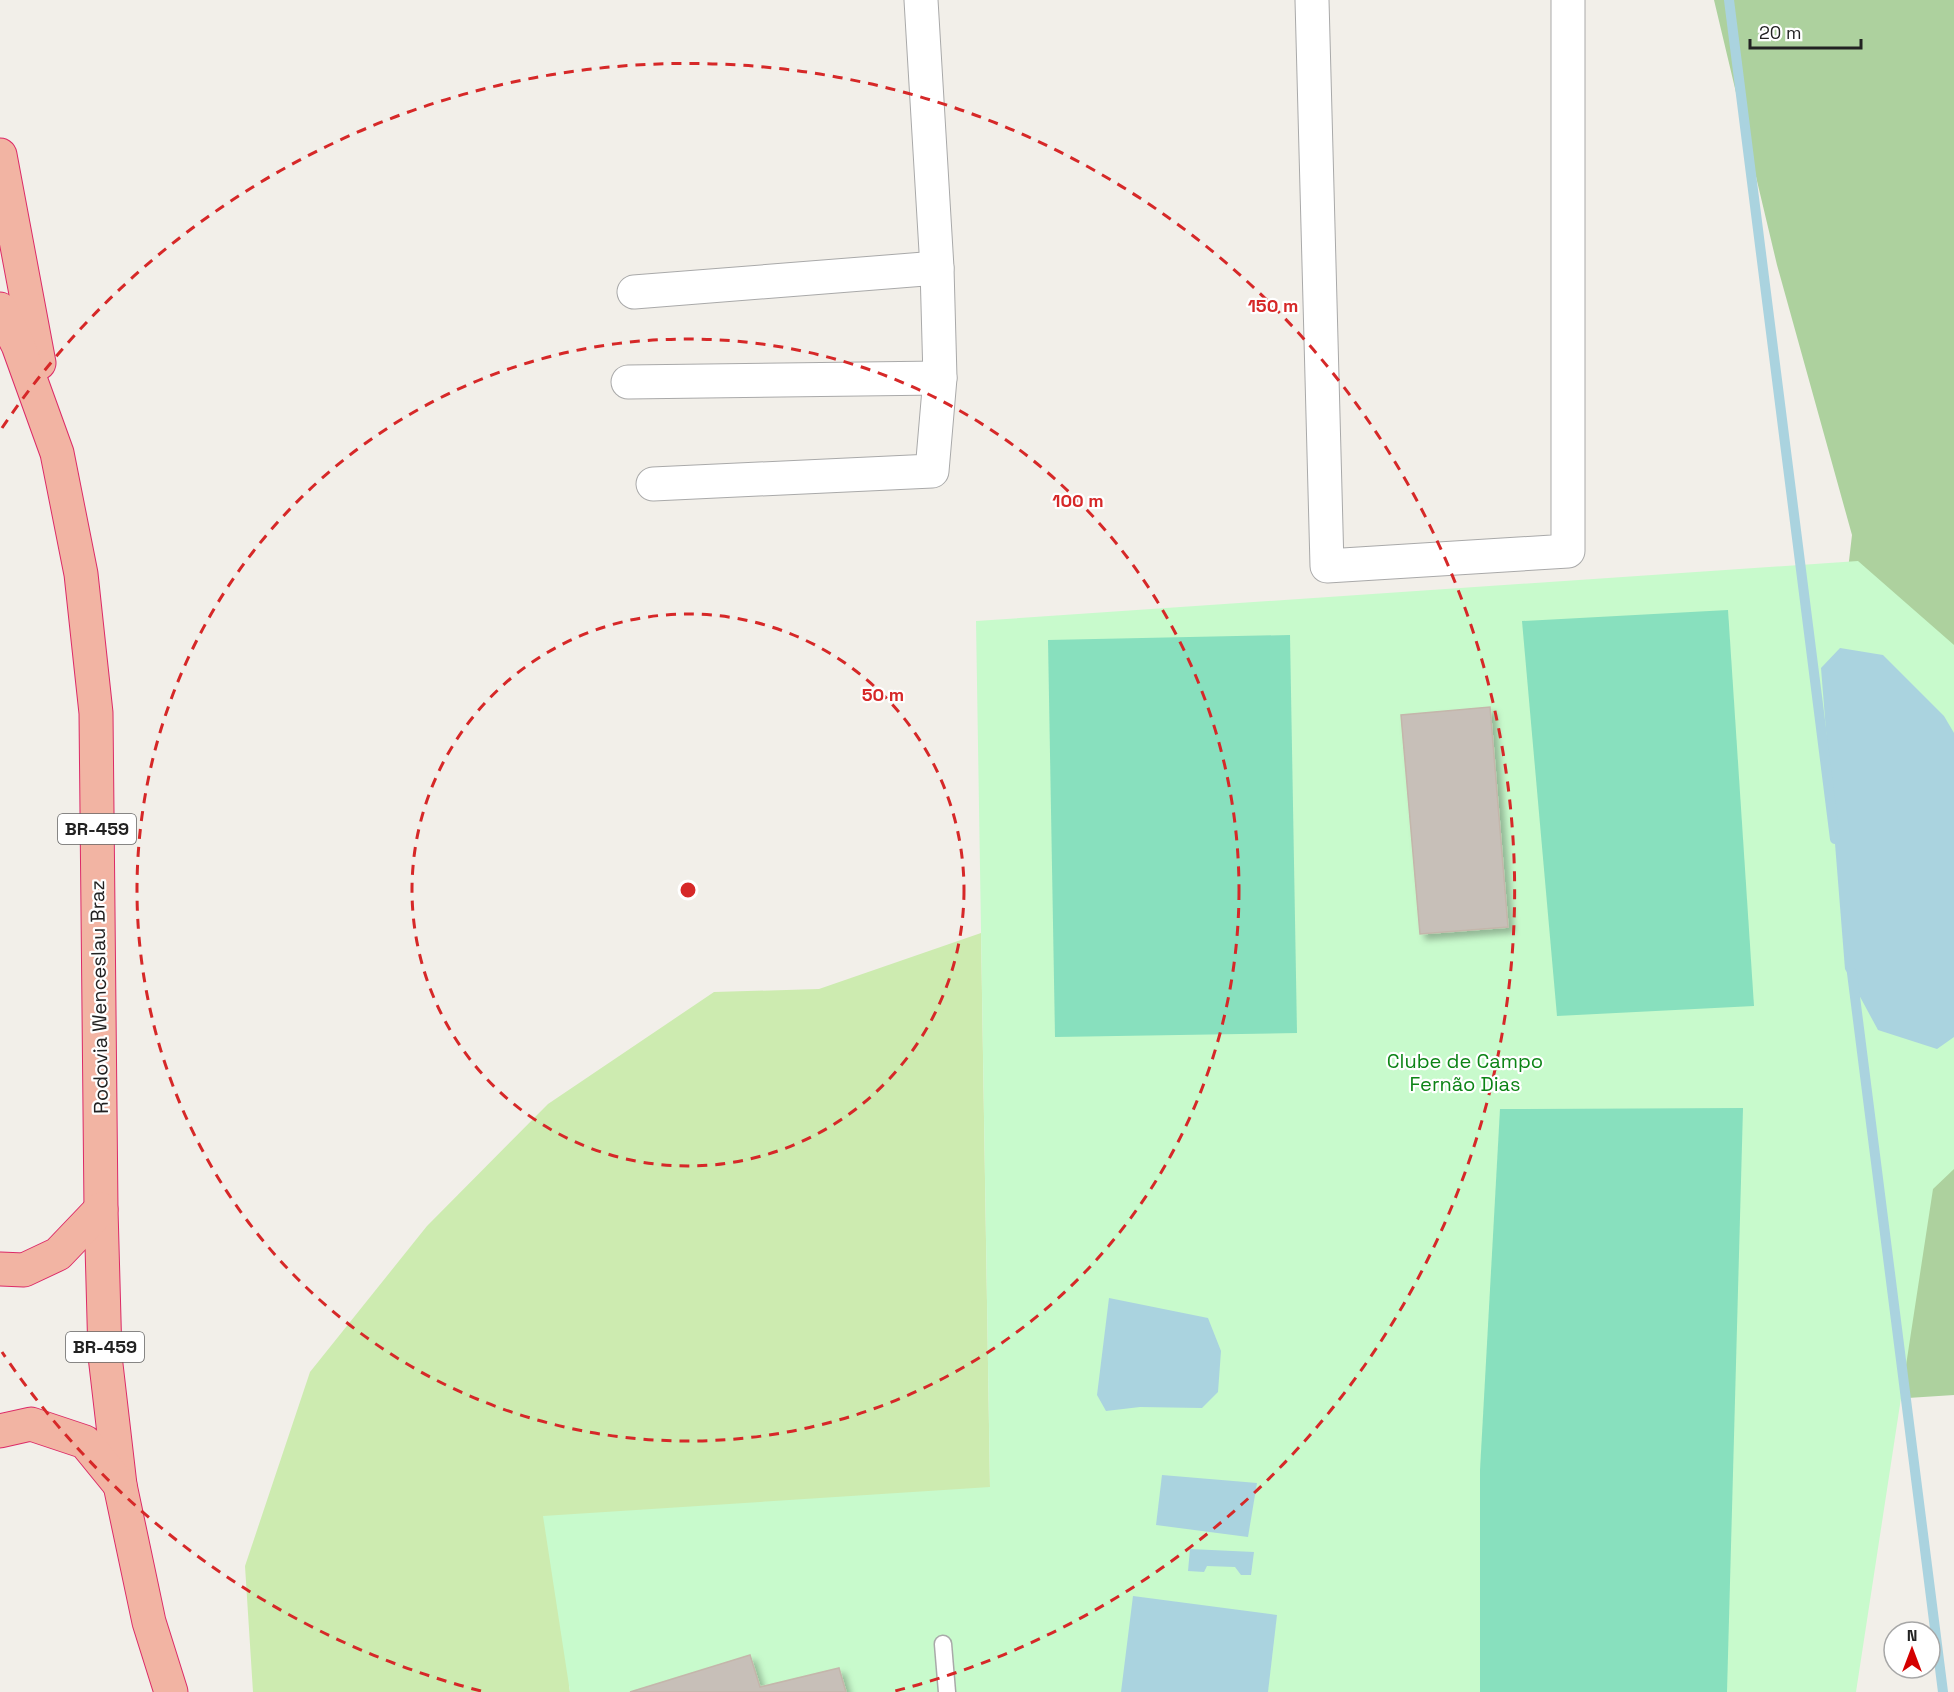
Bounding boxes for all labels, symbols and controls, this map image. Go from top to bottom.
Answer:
scale bar [1750,12,1861,50]
text: 20 m [1759,21,1802,44]
text: 150 m [1248,294,1298,317]
text: 100 m [1052,489,1104,512]
text: 50 m [862,683,904,706]
road number: BR-459 [58,814,136,844]
street label: Rodovia Wenceslau Braz [84,880,114,1114]
centre of rings [678,880,698,900]
park label: Clube de Campo Fernão Dias [1387,1048,1543,1097]
road number: BR-459 [66,1332,144,1362]
north arrow [1882,1620,1942,1680]
text: N [1907,1625,1917,1646]

